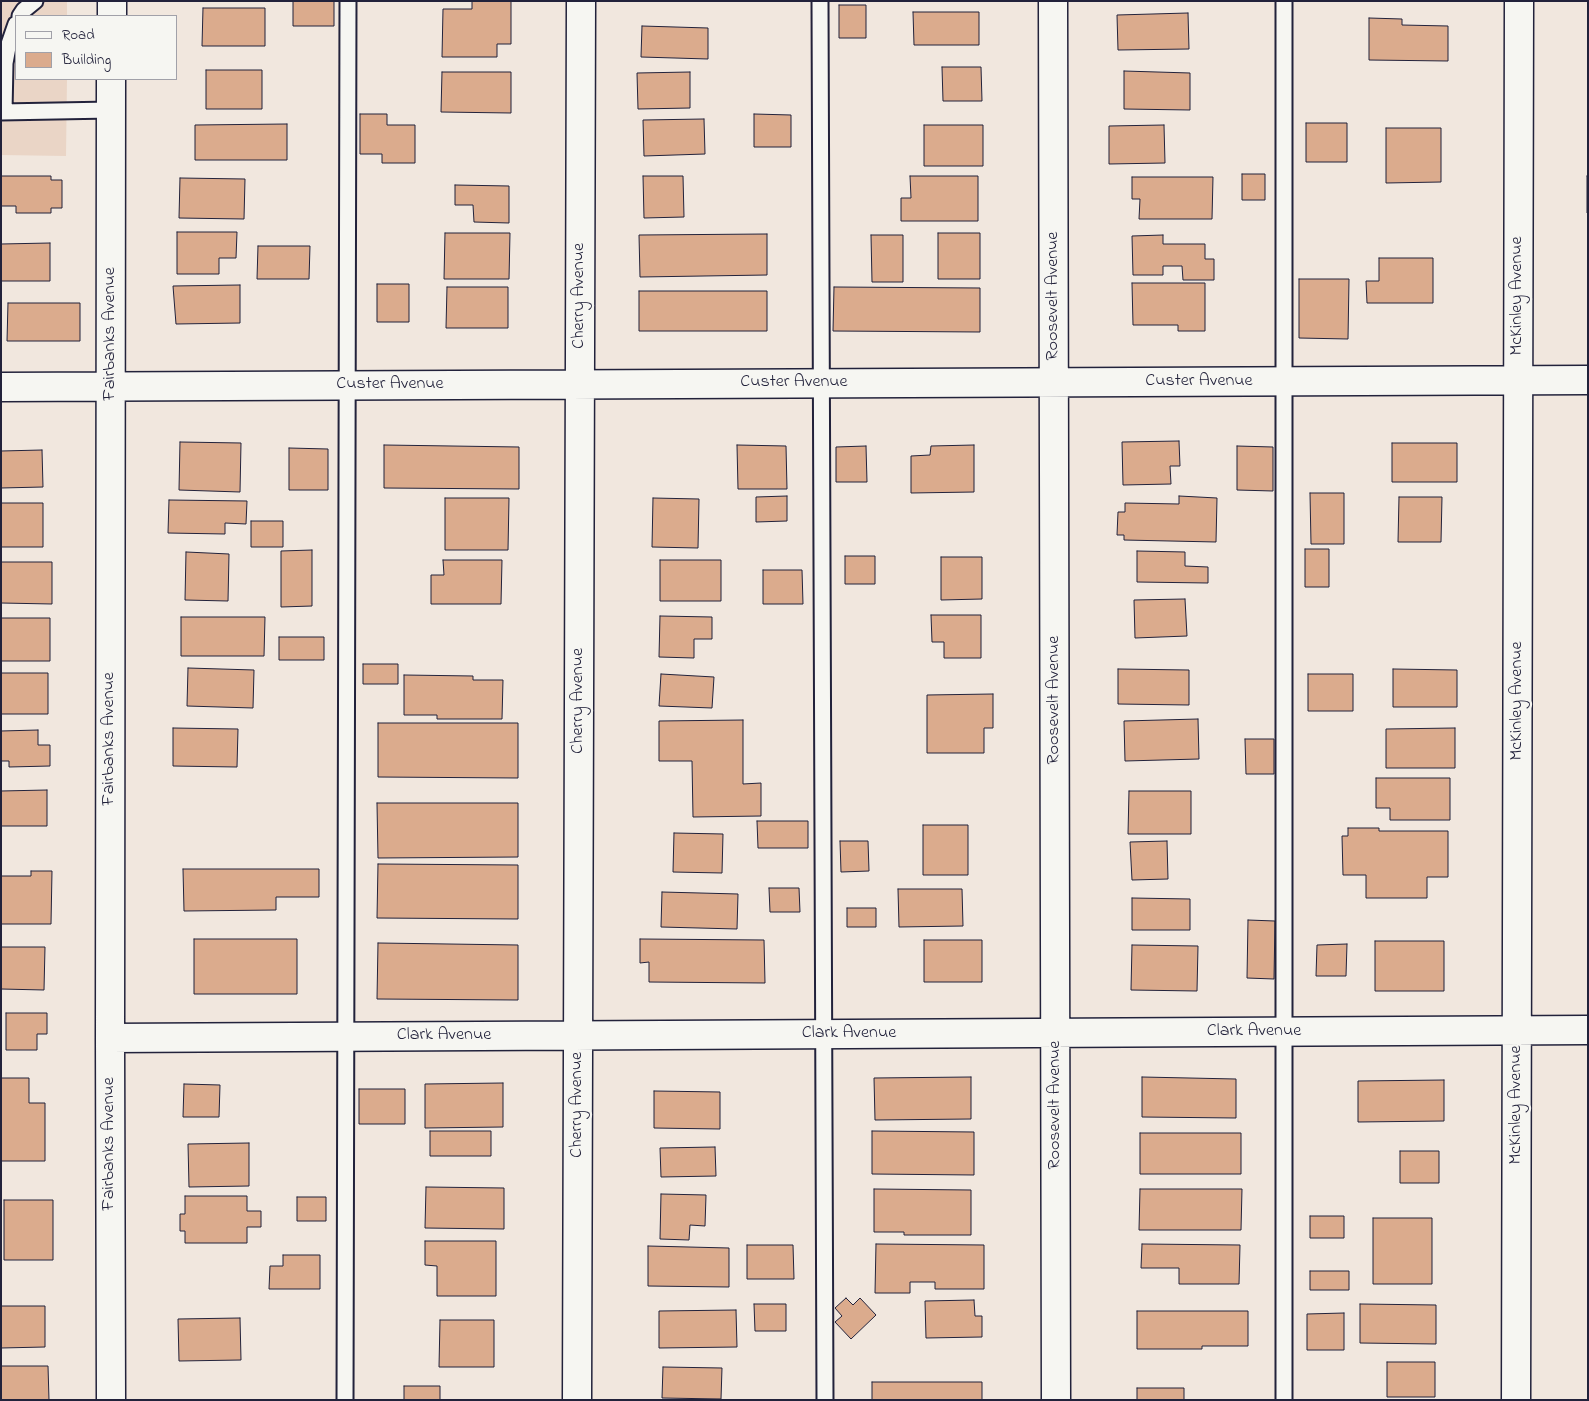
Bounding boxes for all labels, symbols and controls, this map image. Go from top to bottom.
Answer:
legend [15,15,178,80]
text: Road [62,24,95,46]
text: Building [62,49,111,71]
street label: Roosevelt Avenue [1043,232,1065,360]
street label: McKinley Avenue [1507,236,1529,356]
street label: Cherry Avenue [569,243,591,349]
street label: Fairbanks Avenue [100,267,122,401]
street label: Custer Avenue [1145,371,1253,393]
street label: Custer Avenue [740,372,848,394]
street label: Custer Avenue [336,374,444,396]
street label: Roosevelt Avenue [1044,636,1066,764]
street label: McKinley Avenue [1507,641,1529,761]
street label: Cherry Avenue [568,648,590,754]
street label: Fairbanks Avenue [99,672,121,806]
street label: Clark Avenue [1207,1021,1301,1043]
street label: Clark Avenue [802,1023,896,1045]
street label: Clark Avenue [397,1025,491,1047]
street label: Roosevelt Avenue [1045,1041,1067,1169]
street label: McKinley Avenue [1506,1045,1528,1165]
street label: Cherry Avenue [567,1052,589,1158]
street label: Fairbanks Avenue [99,1077,121,1211]

